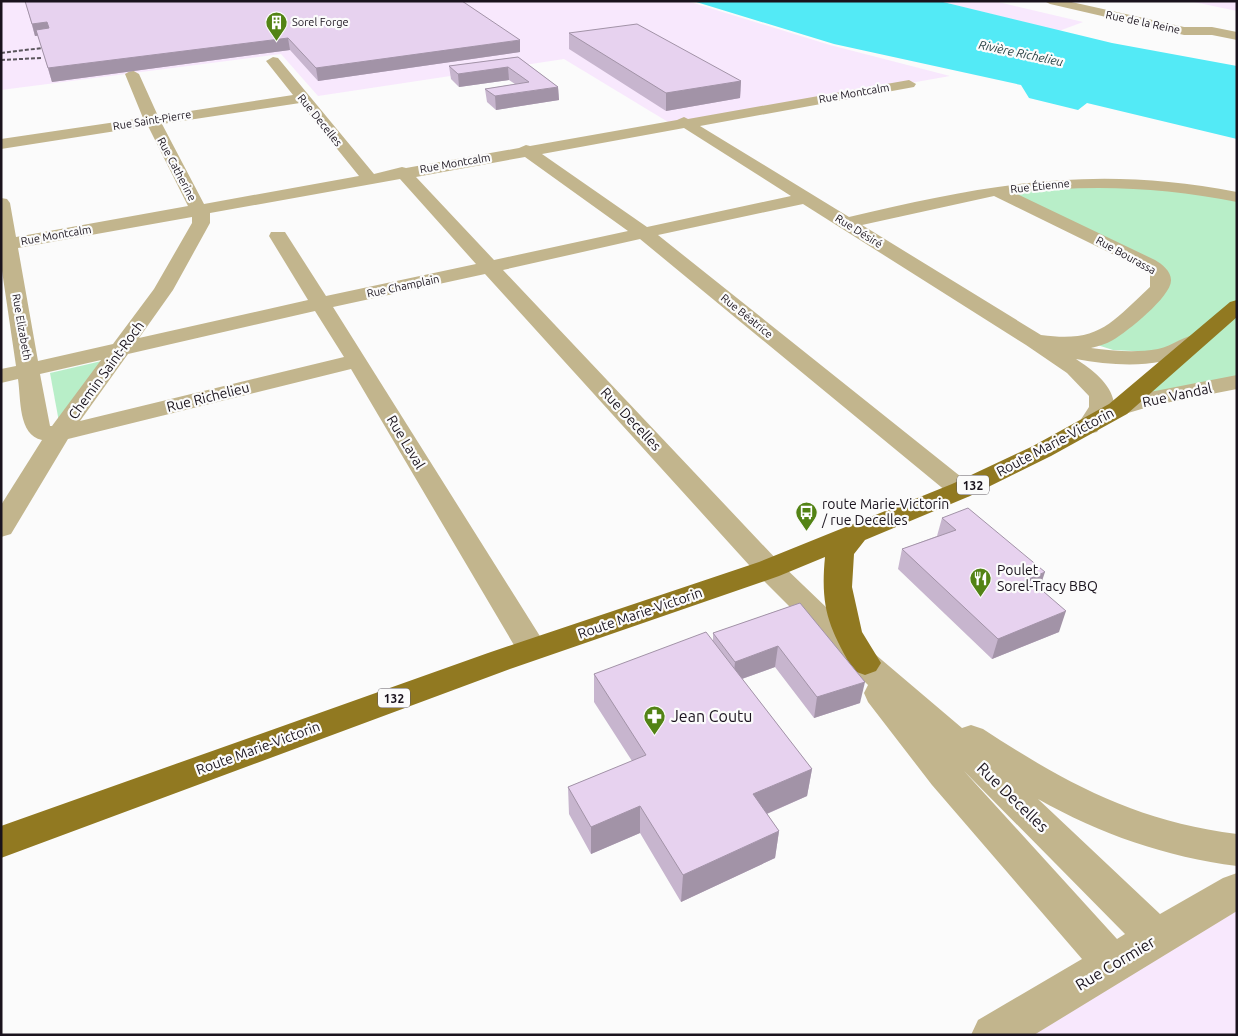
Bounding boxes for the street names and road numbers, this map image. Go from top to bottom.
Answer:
street label: Rue de la Reine [1105,8,1181,36]
street label: Rue Montcalm [818,81,890,105]
street label: Rue Decelles [295,92,345,149]
street label: Rue Saint-Pierre [112,108,192,132]
street label: Rue Catherine [155,135,199,203]
street label: Rue Montcalm [419,151,491,175]
street label: Rue Étienne [1010,176,1070,195]
street label: Rue Désiré [833,212,885,250]
street label: Rue Montcalm [20,223,92,247]
street label: Rue Bourassa [1094,234,1158,276]
street label: Rue Champlain [366,272,440,300]
street label: Rue Béatrice [719,292,775,340]
street label: Rue Elizabeth [10,293,34,361]
street label: Chemin Saint-Roch [65,318,147,422]
street label: Rue Richelieu [165,379,251,415]
street label: Rue Vandal [1141,380,1213,410]
street label: Rue Decelles [598,384,664,454]
street label: Route Marie-Victorin [994,404,1116,480]
street label: Rue Laval [384,412,428,472]
road number: 132 [957,476,989,494]
street label: Route Marie-Victorin [576,584,704,642]
road number: 132 [378,688,410,708]
street label: Route Marie-Victorin [194,718,322,778]
street label: Rue Decelles [974,759,1052,836]
street label: Rue Cormier [1072,932,1158,994]

